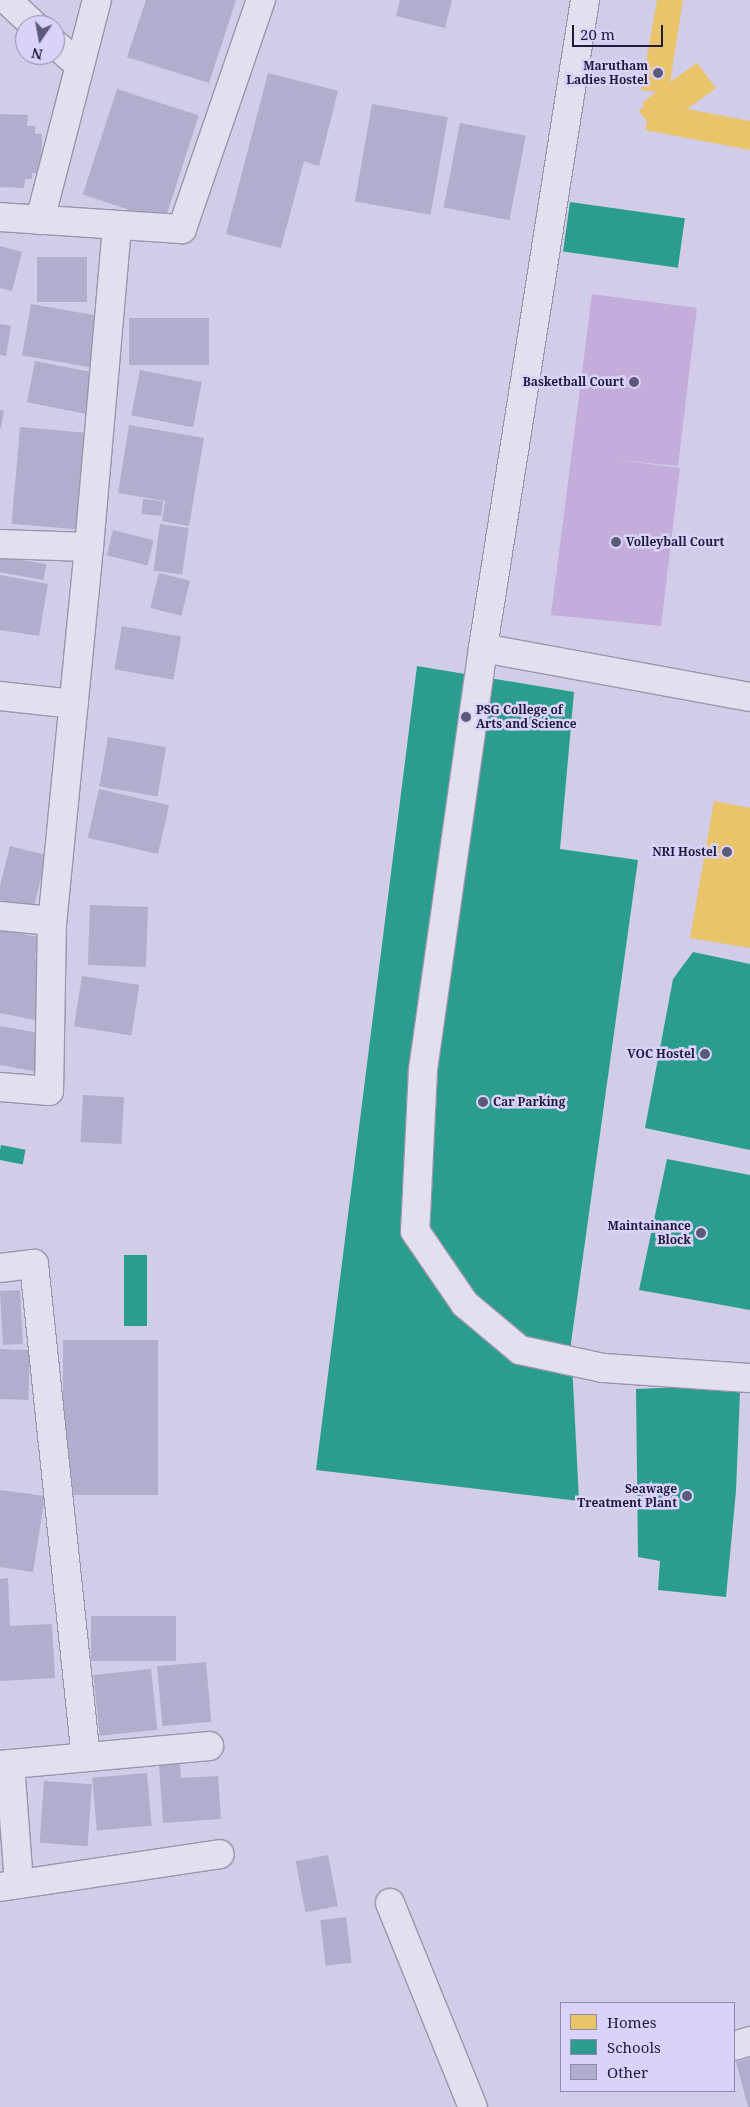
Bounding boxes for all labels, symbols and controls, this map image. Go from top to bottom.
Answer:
north arrow [15,15,65,65]
scale bar [575,15,666,47]
text: 20 m [580,24,615,44]
text: N [30,44,44,65]
place label: Marutham Ladies Hostel [566,59,648,87]
marker: Marutham Ladies Hostel [652,67,664,79]
place label: Basketball Court [523,375,624,389]
marker: Basketball Court [628,376,640,388]
place label: Volleyball Court [626,535,724,549]
marker: Volleyball Court [610,536,622,548]
place label: PSG College of Arts and Science [476,703,577,731]
marker: PSG College of Arts and Science [460,711,472,723]
place label: NRI Hostel [652,845,717,859]
marker: NRI Hostel [721,846,733,858]
place label: VOC Hostel [627,1047,695,1061]
marker: VOC Hostel [699,1048,711,1060]
place label: Car Parking [493,1095,565,1109]
marker: Car Parking [477,1096,489,1108]
place label: Maintainance Block [607,1219,691,1247]
marker: Maintainance Block [695,1227,707,1239]
place label: Seawage Treatment Plant [577,1482,677,1510]
marker: Seawage Treatment Plant [681,1490,693,1502]
legend [560,2002,735,2092]
text: Homes [607,2012,657,2032]
text: Schools [607,2037,661,2057]
text: Other [607,2062,648,2082]

